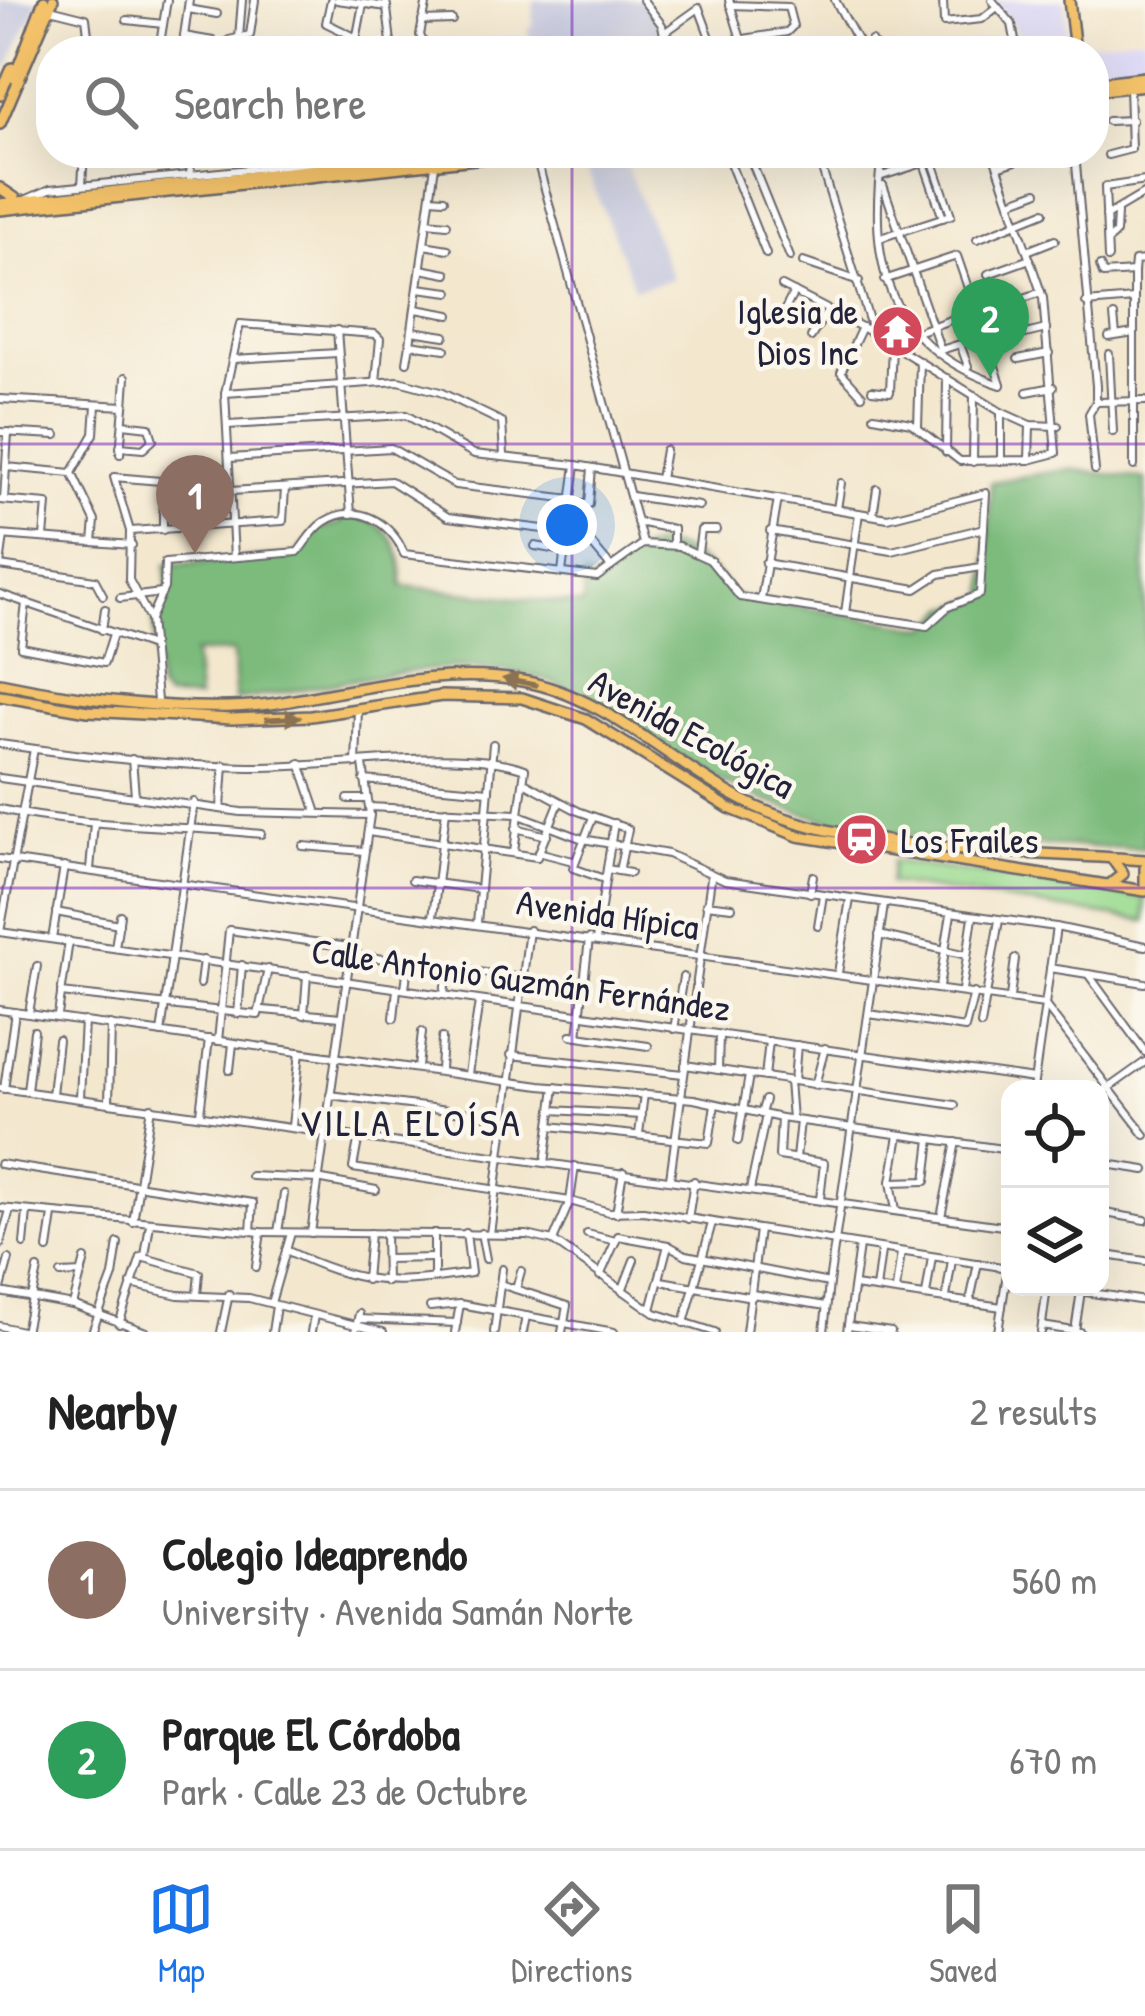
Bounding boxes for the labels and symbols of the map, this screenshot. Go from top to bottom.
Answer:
pin: 2 [951,278,1029,377]
place label: Iglesia de Dios Inc [737,286,858,376]
temple icon: Iglesia de Dios Inc [869,304,925,360]
pin: 1 [156,455,234,554]
your location [537,495,597,555]
street label: Avenida Ecológica [581,656,804,809]
one-way arrow [501,672,539,690]
one-way arrow [265,708,303,727]
station icon: Los Frailes [834,812,890,868]
place label: Los Frailes [901,815,1038,864]
street label: Avenida Hípica [514,876,702,951]
street label: Calle Antonio Guzmán Fernández [309,925,734,1032]
district label: VILLA ELOÍSA [299,1095,523,1148]

